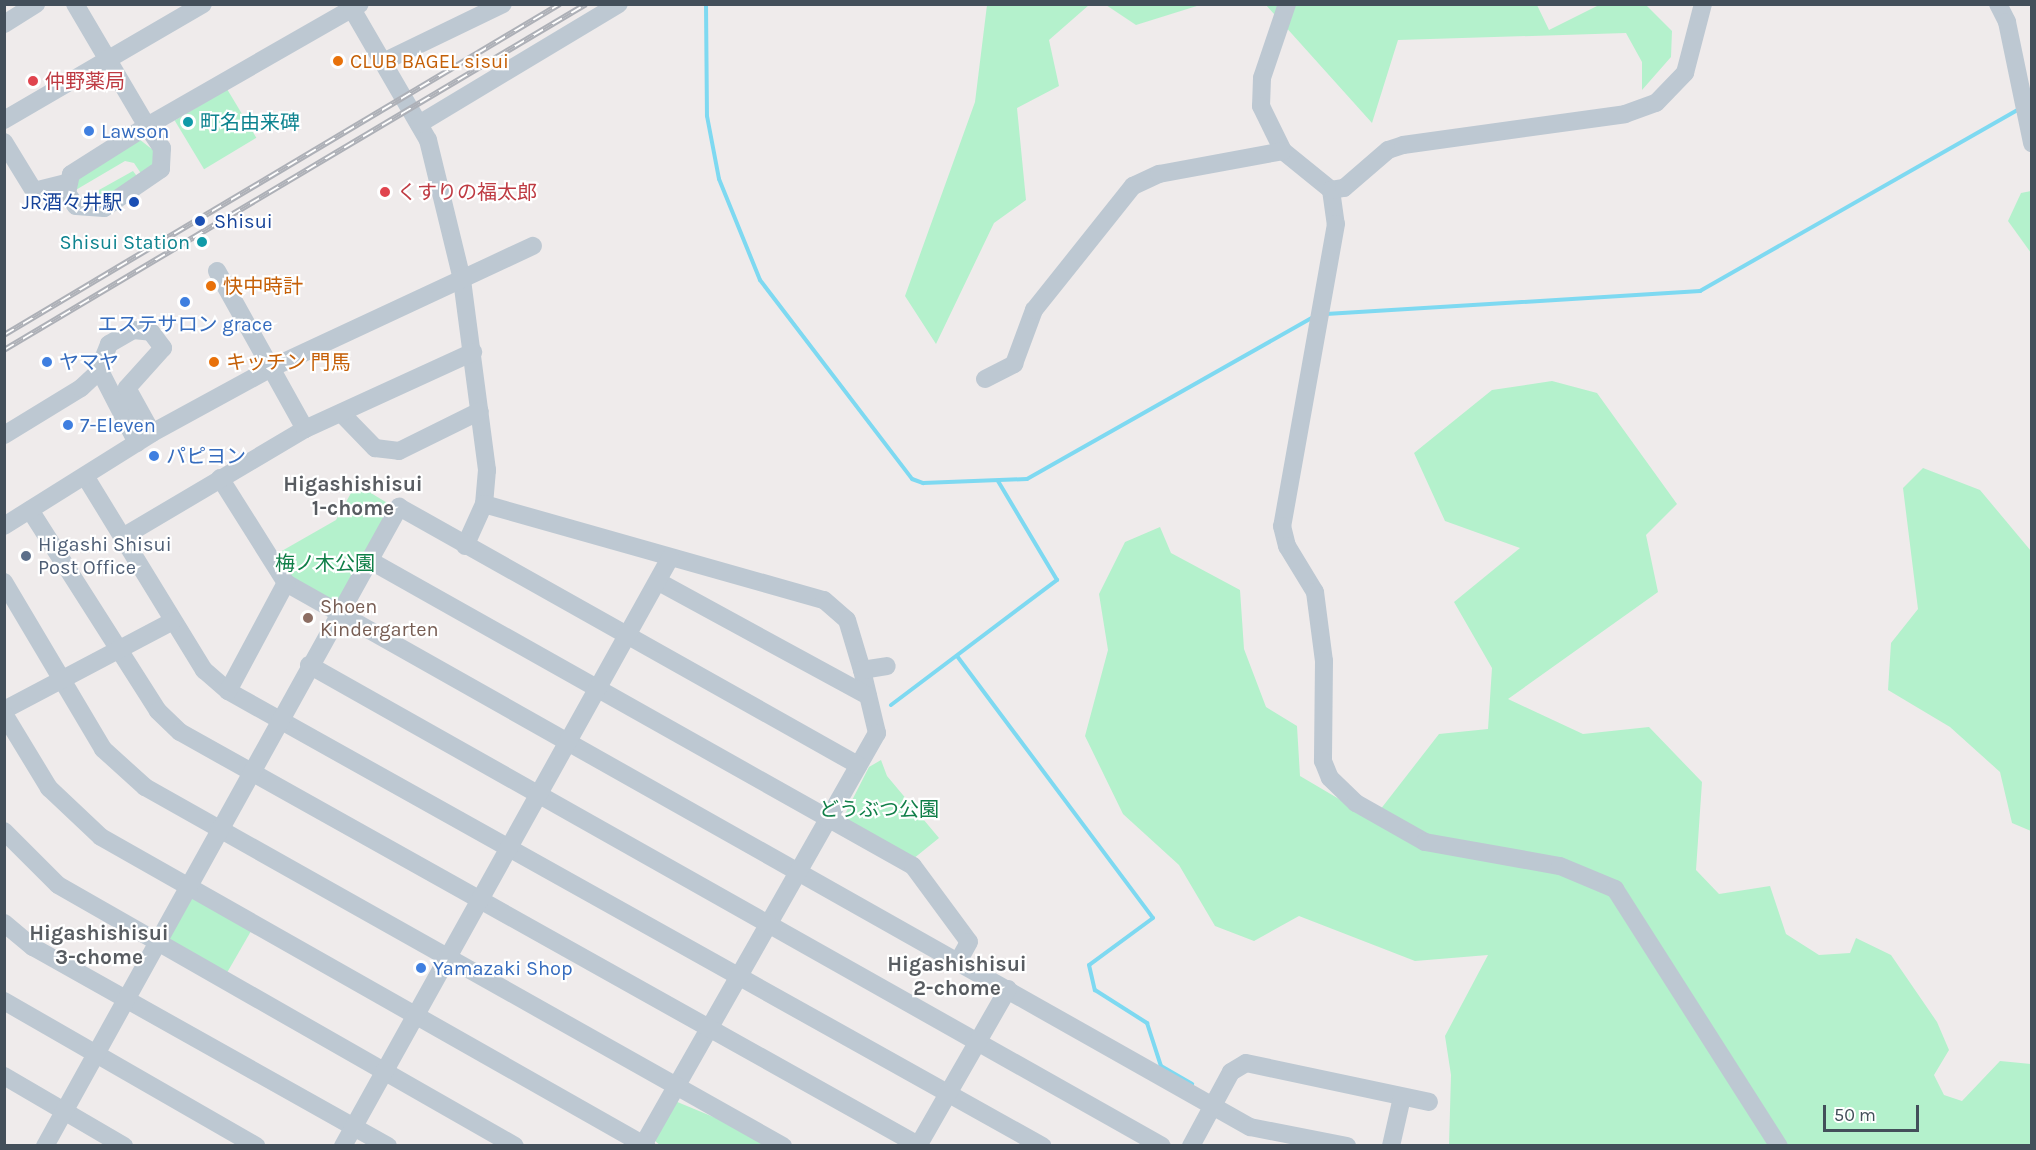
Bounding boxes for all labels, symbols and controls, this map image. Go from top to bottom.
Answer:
place label: CLUB BAGEL sisui [350,49,509,73]
marker: CLUB BAGEL sisui [331,54,345,68]
place label: 仲野薬局 [45,69,125,93]
marker: 仲野薬局 [26,74,40,88]
place label: 町名由来碑 [200,110,300,134]
marker: 町名由来碑 [181,115,195,129]
place label: Lawson [101,119,169,143]
marker: Lawson [82,124,96,138]
place label: くすりの福太郎 [397,180,537,204]
marker: くすりの福太郎 [378,185,392,199]
place label: JR酒々井駅 [22,190,122,214]
marker: JR酒々井駅 [127,195,141,209]
place label: Shisui [214,209,273,233]
marker: Shisui [191,212,209,230]
place label: Shisui Station [59,230,190,254]
marker: Shisui Station [195,235,209,249]
place label: 快中時計 [223,274,303,298]
marker: 快中時計 [204,279,218,293]
marker: エステサロン grace [178,295,192,309]
place label: エステサロン grace [98,312,272,336]
place label: ヤマヤ [59,350,119,374]
place label: キッチン 門馬 [226,350,351,374]
marker: ヤマヤ [40,355,54,369]
marker: キッチン 門馬 [207,355,221,369]
place label: 7-Eleven [80,413,156,437]
marker: 7-Eleven [61,418,75,432]
place label: パピヨン [166,444,246,468]
marker: パピヨン [147,449,161,463]
district label: Higashishisui 1-chome [283,471,423,521]
place label: Higashi Shisui Post Office [38,532,172,579]
marker: Higashi Shisui Post Office [19,549,33,563]
park label: 梅ノ木公園 [275,551,375,575]
place label: Shoen Kindergarten [320,594,439,641]
marker: Shoen Kindergarten [301,611,315,625]
park label: どうぶつ公園 [819,797,939,821]
district label: Higashishisui 3-chome [29,920,169,970]
district label: Higashishisui 2-chome [887,951,1027,1001]
place label: Yamazaki Shop [433,956,573,980]
marker: Yamazaki Shop [414,961,428,975]
scale bar [1826,1093,1922,1131]
text: 50 m [1834,1104,1876,1126]

